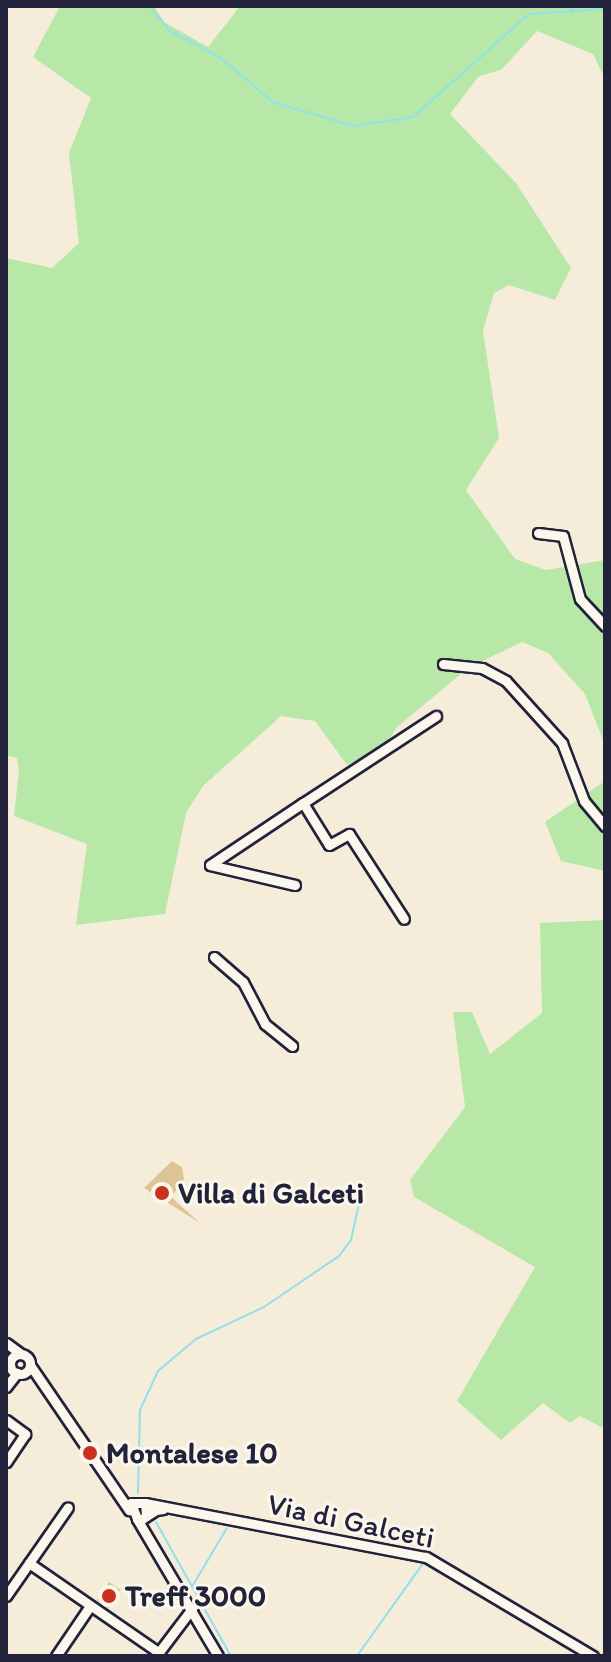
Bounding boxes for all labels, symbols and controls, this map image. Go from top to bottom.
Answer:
place label: Villa di Galceti [178,1175,364,1211]
marker: Villa di Galceti [153,1184,171,1202]
place label: Montalese 10 [106,1435,278,1471]
marker: Montalese 10 [81,1444,99,1462]
street label: Via di Galceti [264,1486,438,1556]
place label: Treff 3000 [125,1578,266,1614]
marker: Treff 3000 [100,1587,118,1605]

